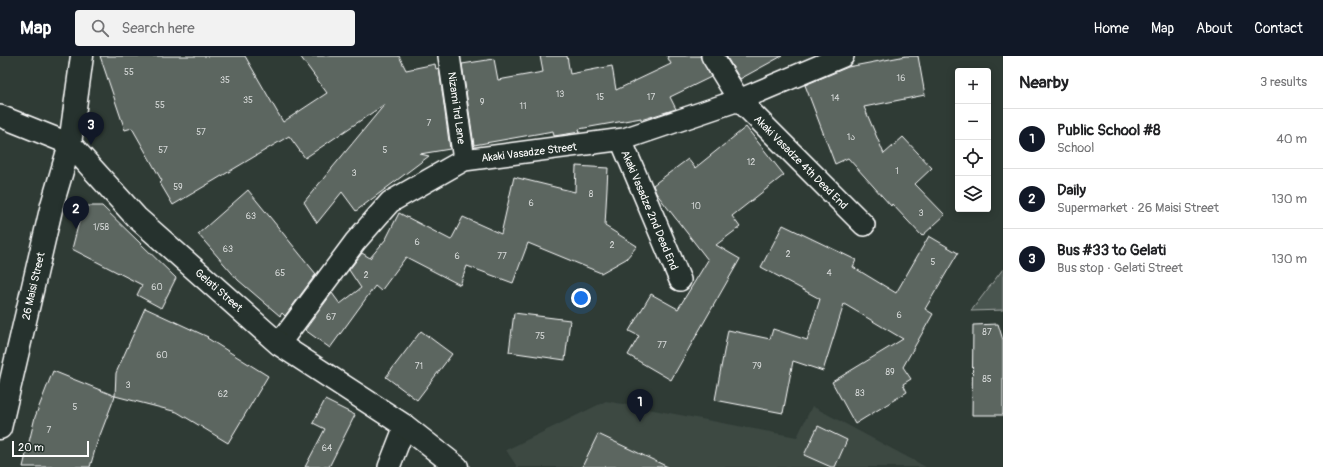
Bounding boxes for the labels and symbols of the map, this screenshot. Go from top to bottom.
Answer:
house number: 55 [124,67,134,78]
street label: Nizami 1rd Lane [445,71,468,146]
house number: 16 [897,73,905,84]
house number: 35 [220,75,230,86]
house number: 13 [556,89,564,100]
house number: 15 [596,92,604,103]
house number: 17 [647,92,655,103]
house number: 14 [831,93,840,104]
house number: 35 [243,95,253,106]
house number: 9 [480,97,485,108]
house number: 55 [155,100,165,111]
house number: 11 [519,101,527,112]
pin: 3 [78,112,104,145]
street label: Akaki Vasadze 4th Dead End [751,113,850,212]
house number: 7 [427,118,432,129]
house number: 57 [196,127,206,138]
house number: 1ა [847,132,855,143]
street label: Akaki Vasadze Street [480,140,578,165]
house number: 57 [158,145,168,156]
house number: 5 [383,145,388,156]
street label: Akaki Vasadze 2nd Dead End [618,148,681,272]
house number: 12 [747,157,755,168]
house number: 1 [895,166,899,177]
house number: 3 [351,168,357,179]
house number: 59 [173,182,183,193]
house number: 8 [589,189,594,200]
pin: 2 [63,196,89,229]
house number: 6 [528,198,534,209]
house number: 10 [691,201,701,212]
house number: 3 [918,208,924,219]
house number: 63 [246,211,256,222]
house number: 1/58 [93,222,110,233]
house number: 6 [414,237,420,248]
house number: 2 [609,240,615,251]
house number: 63 [223,244,233,255]
house number: 2 [785,249,791,260]
street label: 26 Maisi Street [19,250,48,321]
house number: 6 [454,251,460,262]
house number: 77 [497,251,507,262]
house number: 5 [931,257,936,268]
street label: Gelati Street [192,266,246,315]
house number: 65 [275,268,285,279]
house number: 4 [826,268,832,279]
house number: 2 [363,270,369,281]
house number: 60 [151,282,163,293]
your location [571,288,591,308]
house number: 6 [896,310,902,321]
house number: 67 [326,312,336,323]
house number: 87 [982,327,992,338]
house number: 75 [535,331,545,342]
house number: 77 [657,340,667,351]
house number: 60 [156,350,168,361]
house number: 71 [415,361,423,372]
house number: 79 [752,361,762,372]
house number: 89 [885,367,895,378]
house number: 85 [982,374,992,385]
house number: 3 [125,380,131,391]
house number: 83 [855,388,865,399]
house number: 62 [218,389,228,400]
pin: 1 [627,389,653,422]
house number: 5 [73,402,78,413]
house number: 7 [47,425,52,436]
scale bar [12,439,89,458]
house number: 64 [322,443,333,454]

